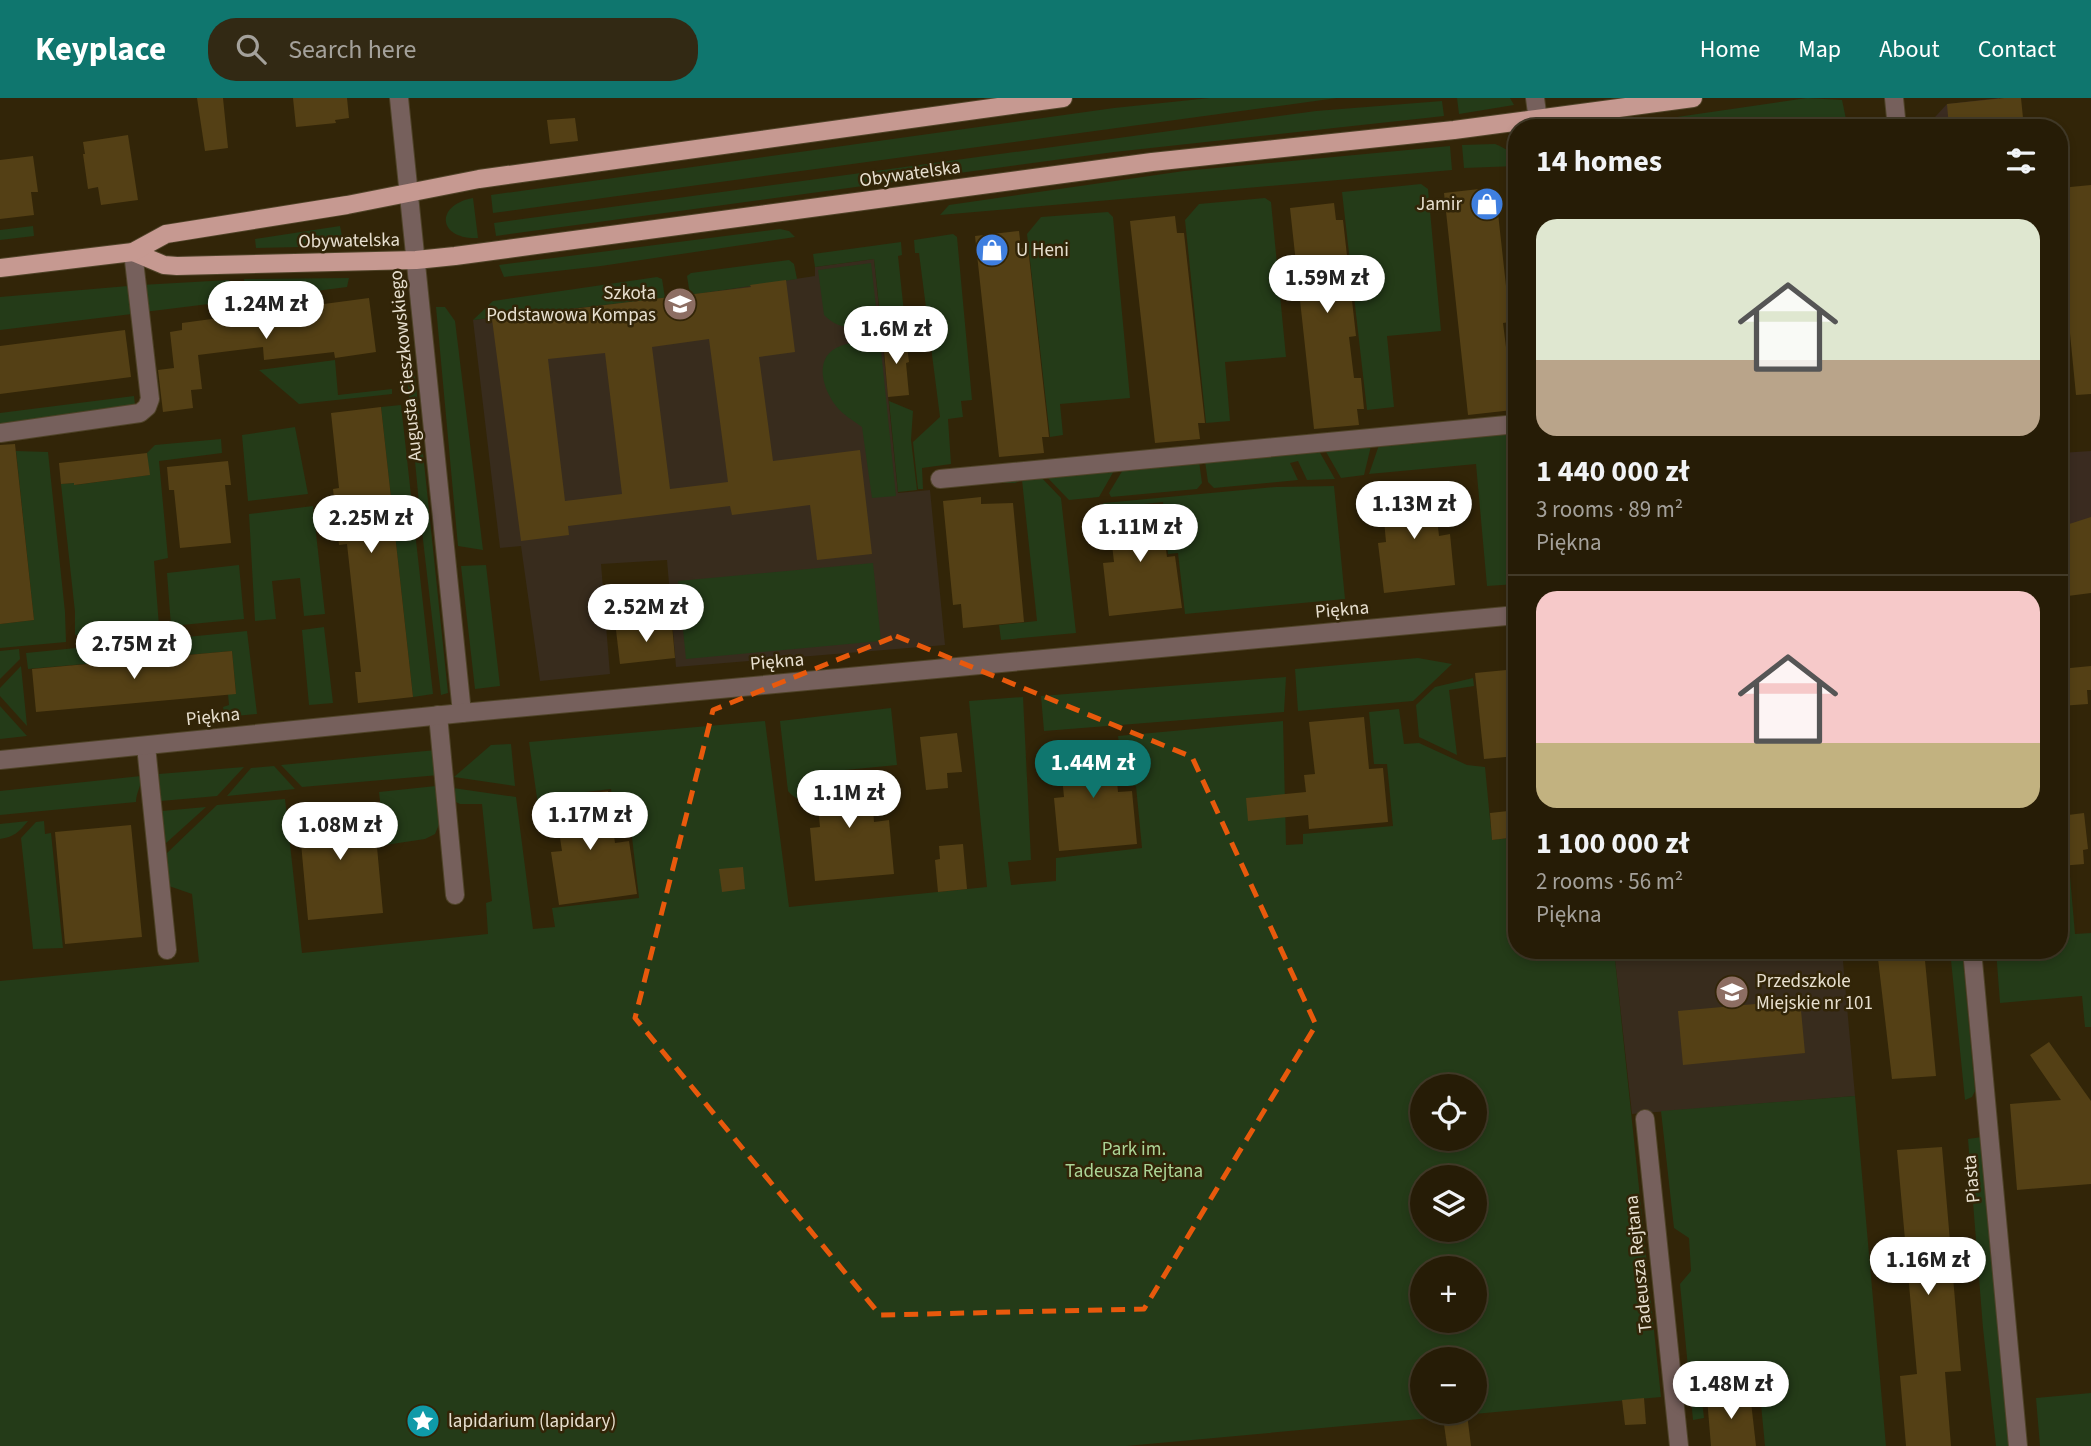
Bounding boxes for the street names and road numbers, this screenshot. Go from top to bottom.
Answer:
street label: Obywatelska [858,154,962,194]
street label: Obywatelska [298,227,400,255]
street label: Augusta Cieszkowskiego [383,269,429,463]
street label: Piękna [1314,594,1370,626]
street label: Piękna [749,646,805,678]
street label: Piękna [185,701,241,733]
street label: Piasta [1956,1154,1988,1204]
street label: Tadeusza Rejtana [1618,1194,1660,1334]

